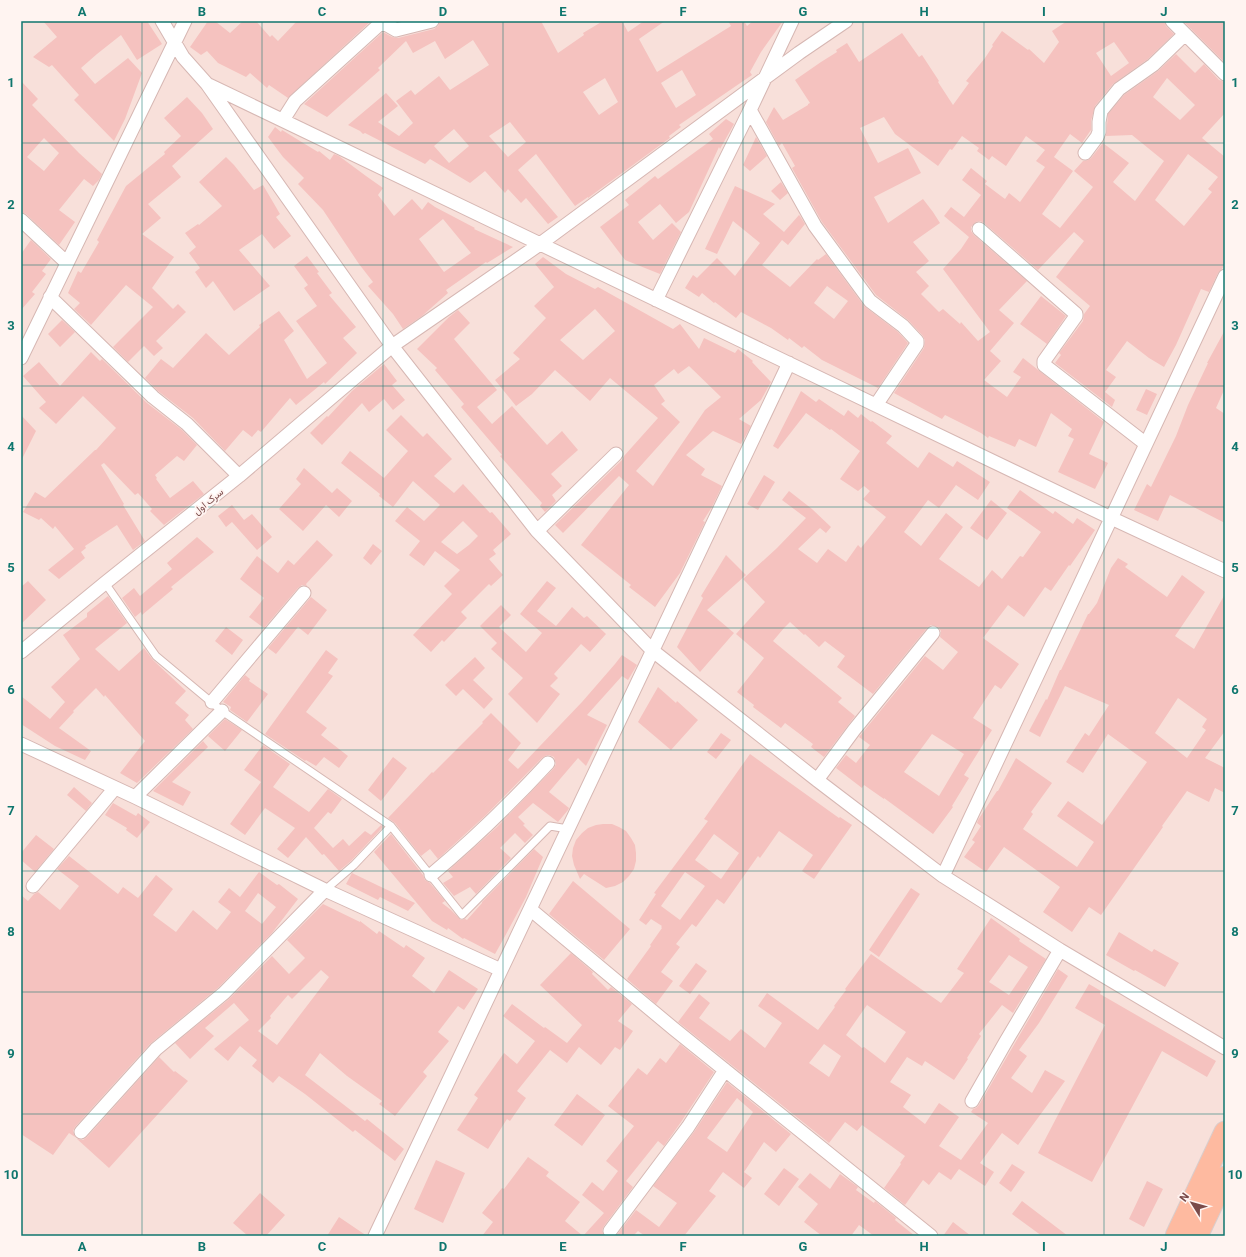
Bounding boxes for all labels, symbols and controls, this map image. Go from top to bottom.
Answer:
text: A [78,4,87,19]
text: B [198,4,206,19]
text: C [318,4,327,19]
text: D [439,4,447,19]
text: E [559,4,567,19]
text: F [679,4,687,19]
text: G [799,4,808,19]
text: H [919,4,929,19]
text: I [1042,4,1046,19]
text: J [1160,4,1168,19]
text: 1 [7,75,15,90]
text: 1 [1231,75,1239,90]
text: 2 [7,197,15,212]
text: 2 [1231,197,1239,212]
text: 3 [7,318,15,333]
text: 3 [1231,318,1239,333]
text: 4 [7,439,15,454]
text: 4 [1231,439,1239,454]
street label: سرک اول [191,486,226,518]
text: 5 [7,560,15,575]
text: 5 [1231,560,1239,575]
text: 6 [7,682,15,697]
text: 6 [1231,682,1239,697]
text: 7 [7,803,15,818]
text: 7 [1231,803,1239,818]
text: 8 [7,924,15,939]
text: 8 [1231,924,1239,939]
text: 9 [7,1046,15,1061]
text: 9 [1231,1046,1239,1061]
text: 10 [4,1167,18,1182]
text: 10 [1228,1167,1242,1182]
north arrow [1172,1183,1212,1223]
text: N [1177,1190,1192,1204]
text: A [78,1239,87,1254]
text: B [198,1239,206,1254]
text: C [318,1239,327,1254]
text: D [439,1239,447,1254]
text: E [559,1239,567,1254]
text: F [679,1239,687,1254]
text: G [799,1239,808,1254]
text: H [919,1239,929,1254]
text: I [1042,1239,1046,1254]
text: J [1160,1239,1168,1254]

